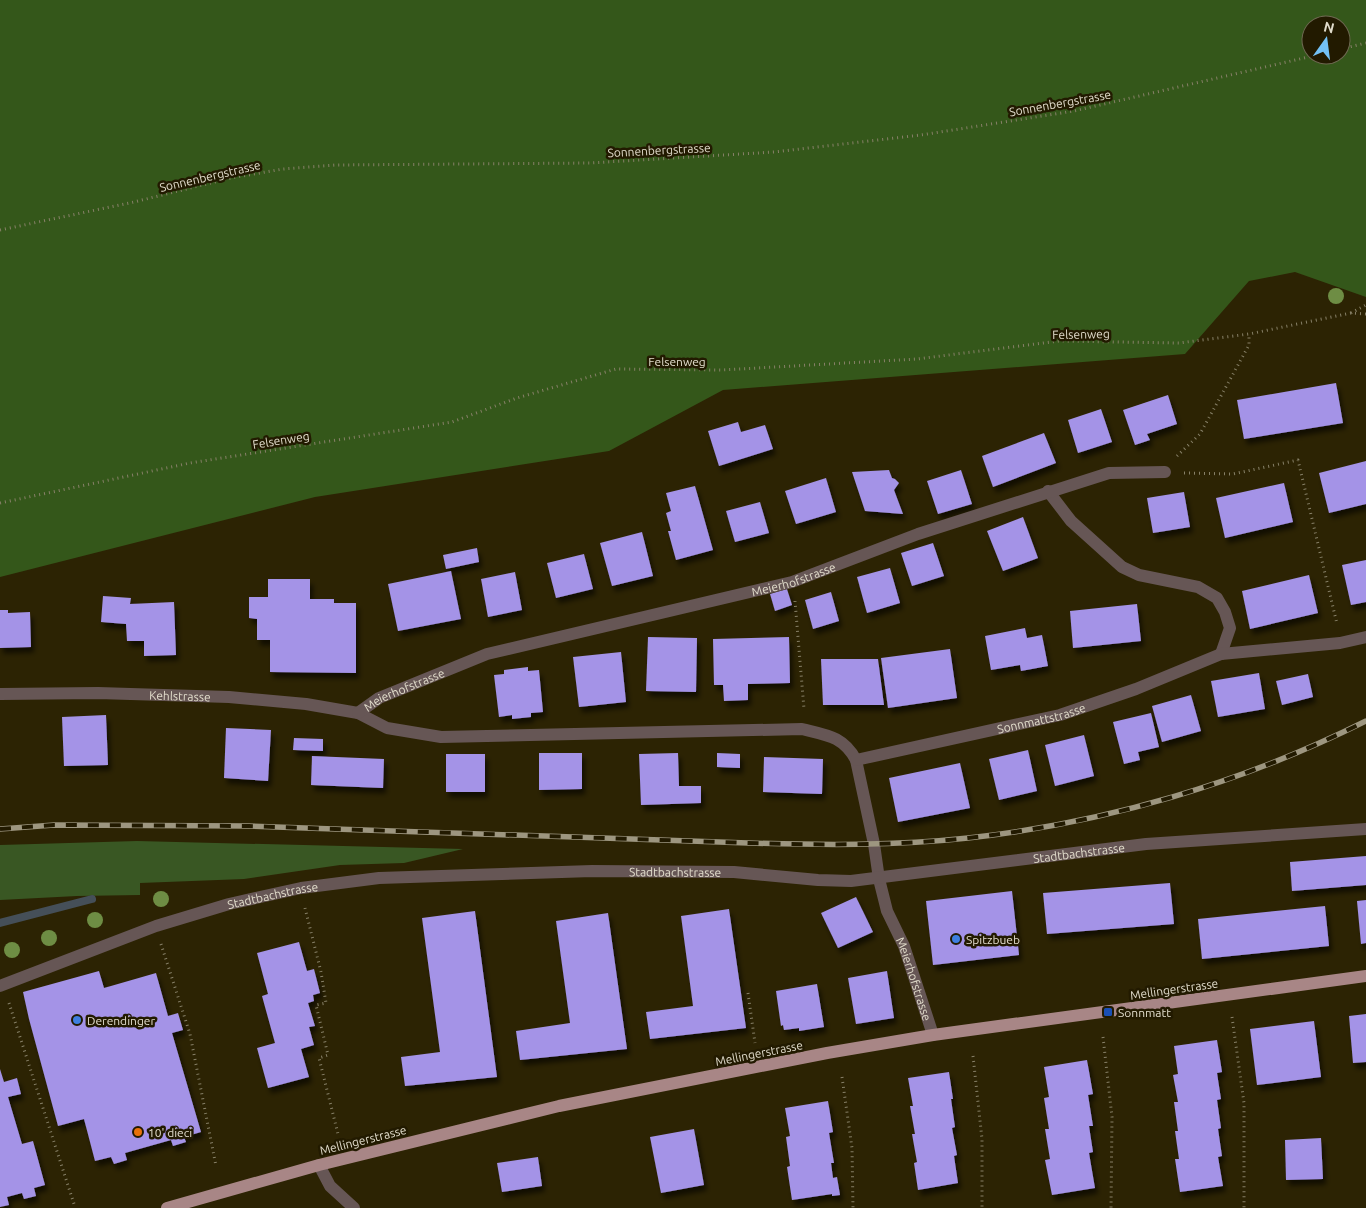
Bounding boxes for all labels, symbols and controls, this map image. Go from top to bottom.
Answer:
north arrow [1301,15,1351,65]
text: N [1322,18,1336,36]
street label: Sonnenbergstrasse [1008,88,1112,118]
street label: Sonnenbergstrasse [607,141,711,159]
street label: Sonnenbergstrasse [158,158,262,194]
street label: Felsenweg [1052,327,1110,341]
street label: Felsenweg [648,355,706,368]
street label: Felsenweg [252,429,310,451]
street label: Meierhofstrasse [750,560,837,598]
street label: Meierhofstrasse [361,666,446,713]
street label: Kehlstrasse [149,688,211,703]
street label: Sonnmattstrasse [996,700,1087,735]
street label: Stadtbachstrasse [1032,840,1126,865]
street label: Stadtbachstrasse [629,865,721,878]
street label: Stadtbachstrasse [226,879,319,911]
marker: Spitzbueb [950,933,962,945]
place label: Spitzbueb [966,933,1020,946]
street label: Meierhofstrasse [894,935,934,1022]
street label: Mellingerstrasse [1129,976,1219,1002]
marker: Sonnmatt [1102,1006,1114,1018]
place label: Sonnmatt [1118,1006,1171,1019]
marker: Derendinger [71,1014,83,1026]
place label: Derendinger [87,1014,155,1027]
street label: Mellingerstrasse [714,1038,804,1068]
street label: Mellingerstrasse [318,1123,408,1157]
marker: 10' dieci [132,1126,144,1138]
place label: 10' dieci [148,1126,192,1139]

